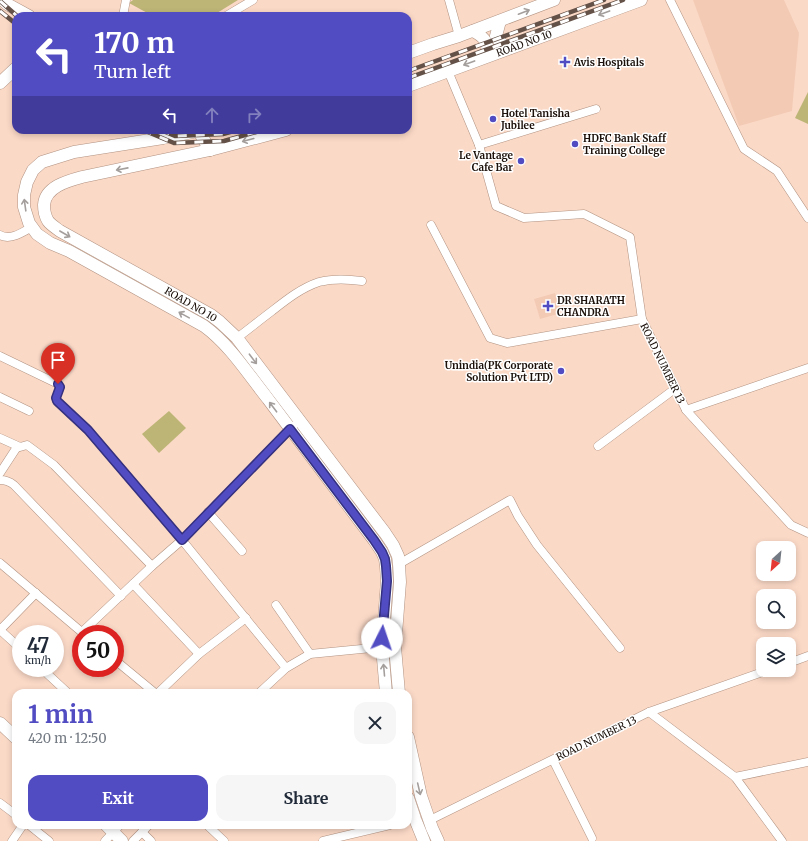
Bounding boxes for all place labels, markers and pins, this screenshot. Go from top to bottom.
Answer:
marker: Avis Hospitals [559,56,571,68]
place label: Avis Hospitals [573,56,644,69]
place label: Hotel Tanisha Jubilee [500,107,570,132]
marker: Hotel Tanisha Jubilee [488,114,498,124]
place label: HDFC Bank Staff Training College [583,132,667,157]
marker: HDFC Bank Staff Training College [570,139,580,149]
place label: Le Vantage Cafe Bar [459,149,514,174]
marker: Le Vantage Cafe Bar [516,156,526,166]
place label: DR SHARATH CHANDRA [557,294,625,319]
marker: DR SHARATH CHANDRA [542,300,554,312]
pin [41,343,75,384]
place label: Unindia(PK Corporate Solution Pvt LTD) [445,359,554,384]
marker: Unindia(PK Corporate Solution Pvt LTD) [556,366,566,376]

